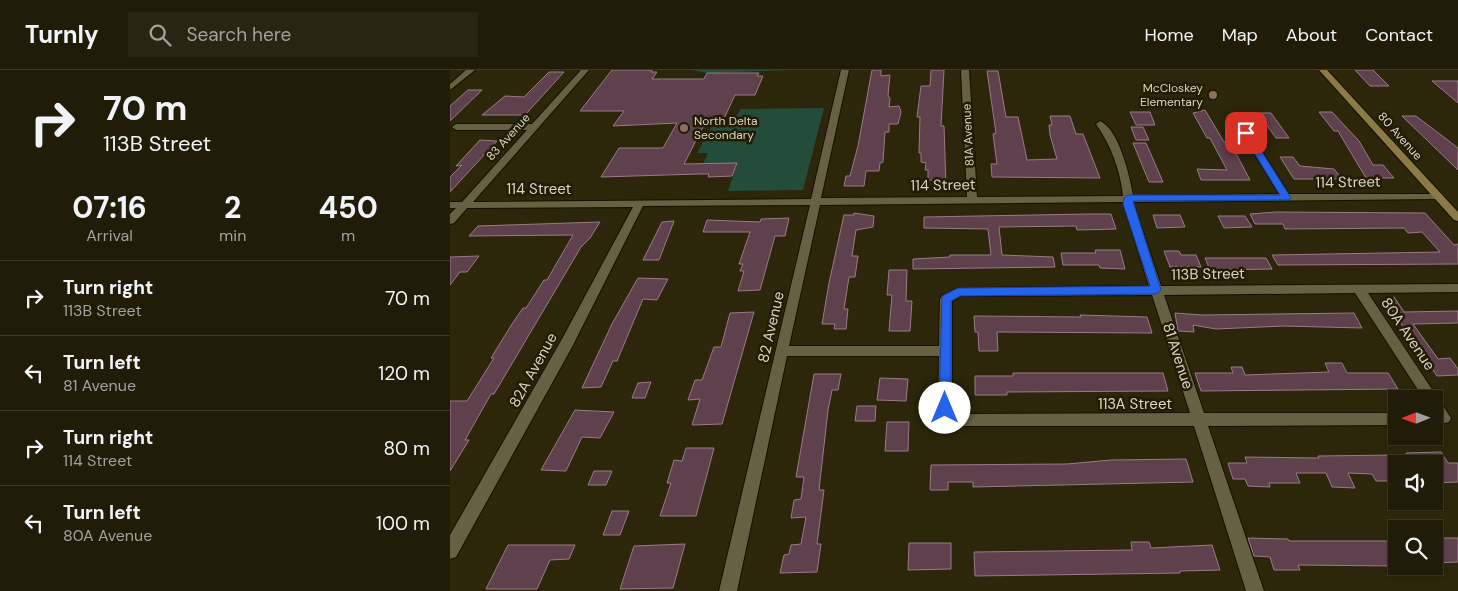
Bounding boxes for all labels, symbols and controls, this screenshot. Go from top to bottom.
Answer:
search box [128,12,478,57]
text: Turnly [25,19,98,50]
icon: search [146,21,174,49]
text: Search here [186,22,291,47]
text: Home [1144,23,1194,47]
text: Map [1222,23,1258,47]
text: About [1286,23,1337,47]
text: Contact [1365,23,1433,47]
place label: McCloskey Elementary [1140,80,1203,110]
text: 70 m [103,85,187,131]
marker: McCloskey Elementary [1207,89,1219,101]
icon: right [20,90,85,155]
street label: 81A Avenue [958,103,978,167]
street label: 80 Avenue [1374,109,1426,164]
street label: 83 Avenue [483,110,534,164]
pin [1225,112,1267,154]
place label: North Delta Secondary [694,113,758,143]
icon: arrive [1232,119,1260,147]
marker: North Delta Secondary [678,122,690,134]
text: 113B Street [103,129,211,158]
street label: 114 Street [1315,171,1381,193]
street label: 114 Street [910,174,976,196]
street label: 114 Street [507,179,572,199]
text: 07:16 [72,188,147,227]
text: 2 [224,188,241,227]
text: 450 [319,188,378,227]
text: Arrival [86,225,133,246]
text: min [219,225,246,246]
text: m [341,225,355,246]
street label: 113B Street [1171,263,1245,285]
text: Turn right [63,275,153,300]
icon: right [20,284,48,312]
text: 70 m [385,286,430,311]
street label: 82 Avenue [753,289,789,365]
street label: 80A Avenue [1376,294,1440,374]
text: 113B Street [63,300,142,321]
street label: 81 Avenue [1158,320,1198,392]
street label: 82A Avenue [504,329,562,411]
text: Turn left [63,350,141,375]
icon: left [20,359,48,387]
text: 120 m [378,361,430,386]
text: 81 Avenue [63,375,136,396]
position arrow [918,381,970,433]
north arrow [1388,390,1442,445]
map controls [1388,390,1443,575]
street label: 113A Street [1098,394,1172,414]
text: Turn right [63,425,153,450]
icon: right [20,434,48,462]
text: 80 m [383,436,430,461]
text: 114 Street [63,450,132,471]
button: sound [1388,455,1443,510]
text: Turn left [63,500,141,525]
icon: left [20,509,48,537]
text: 100 m [376,511,430,536]
button: search [1388,520,1443,575]
text: 80A Avenue [63,525,152,546]

